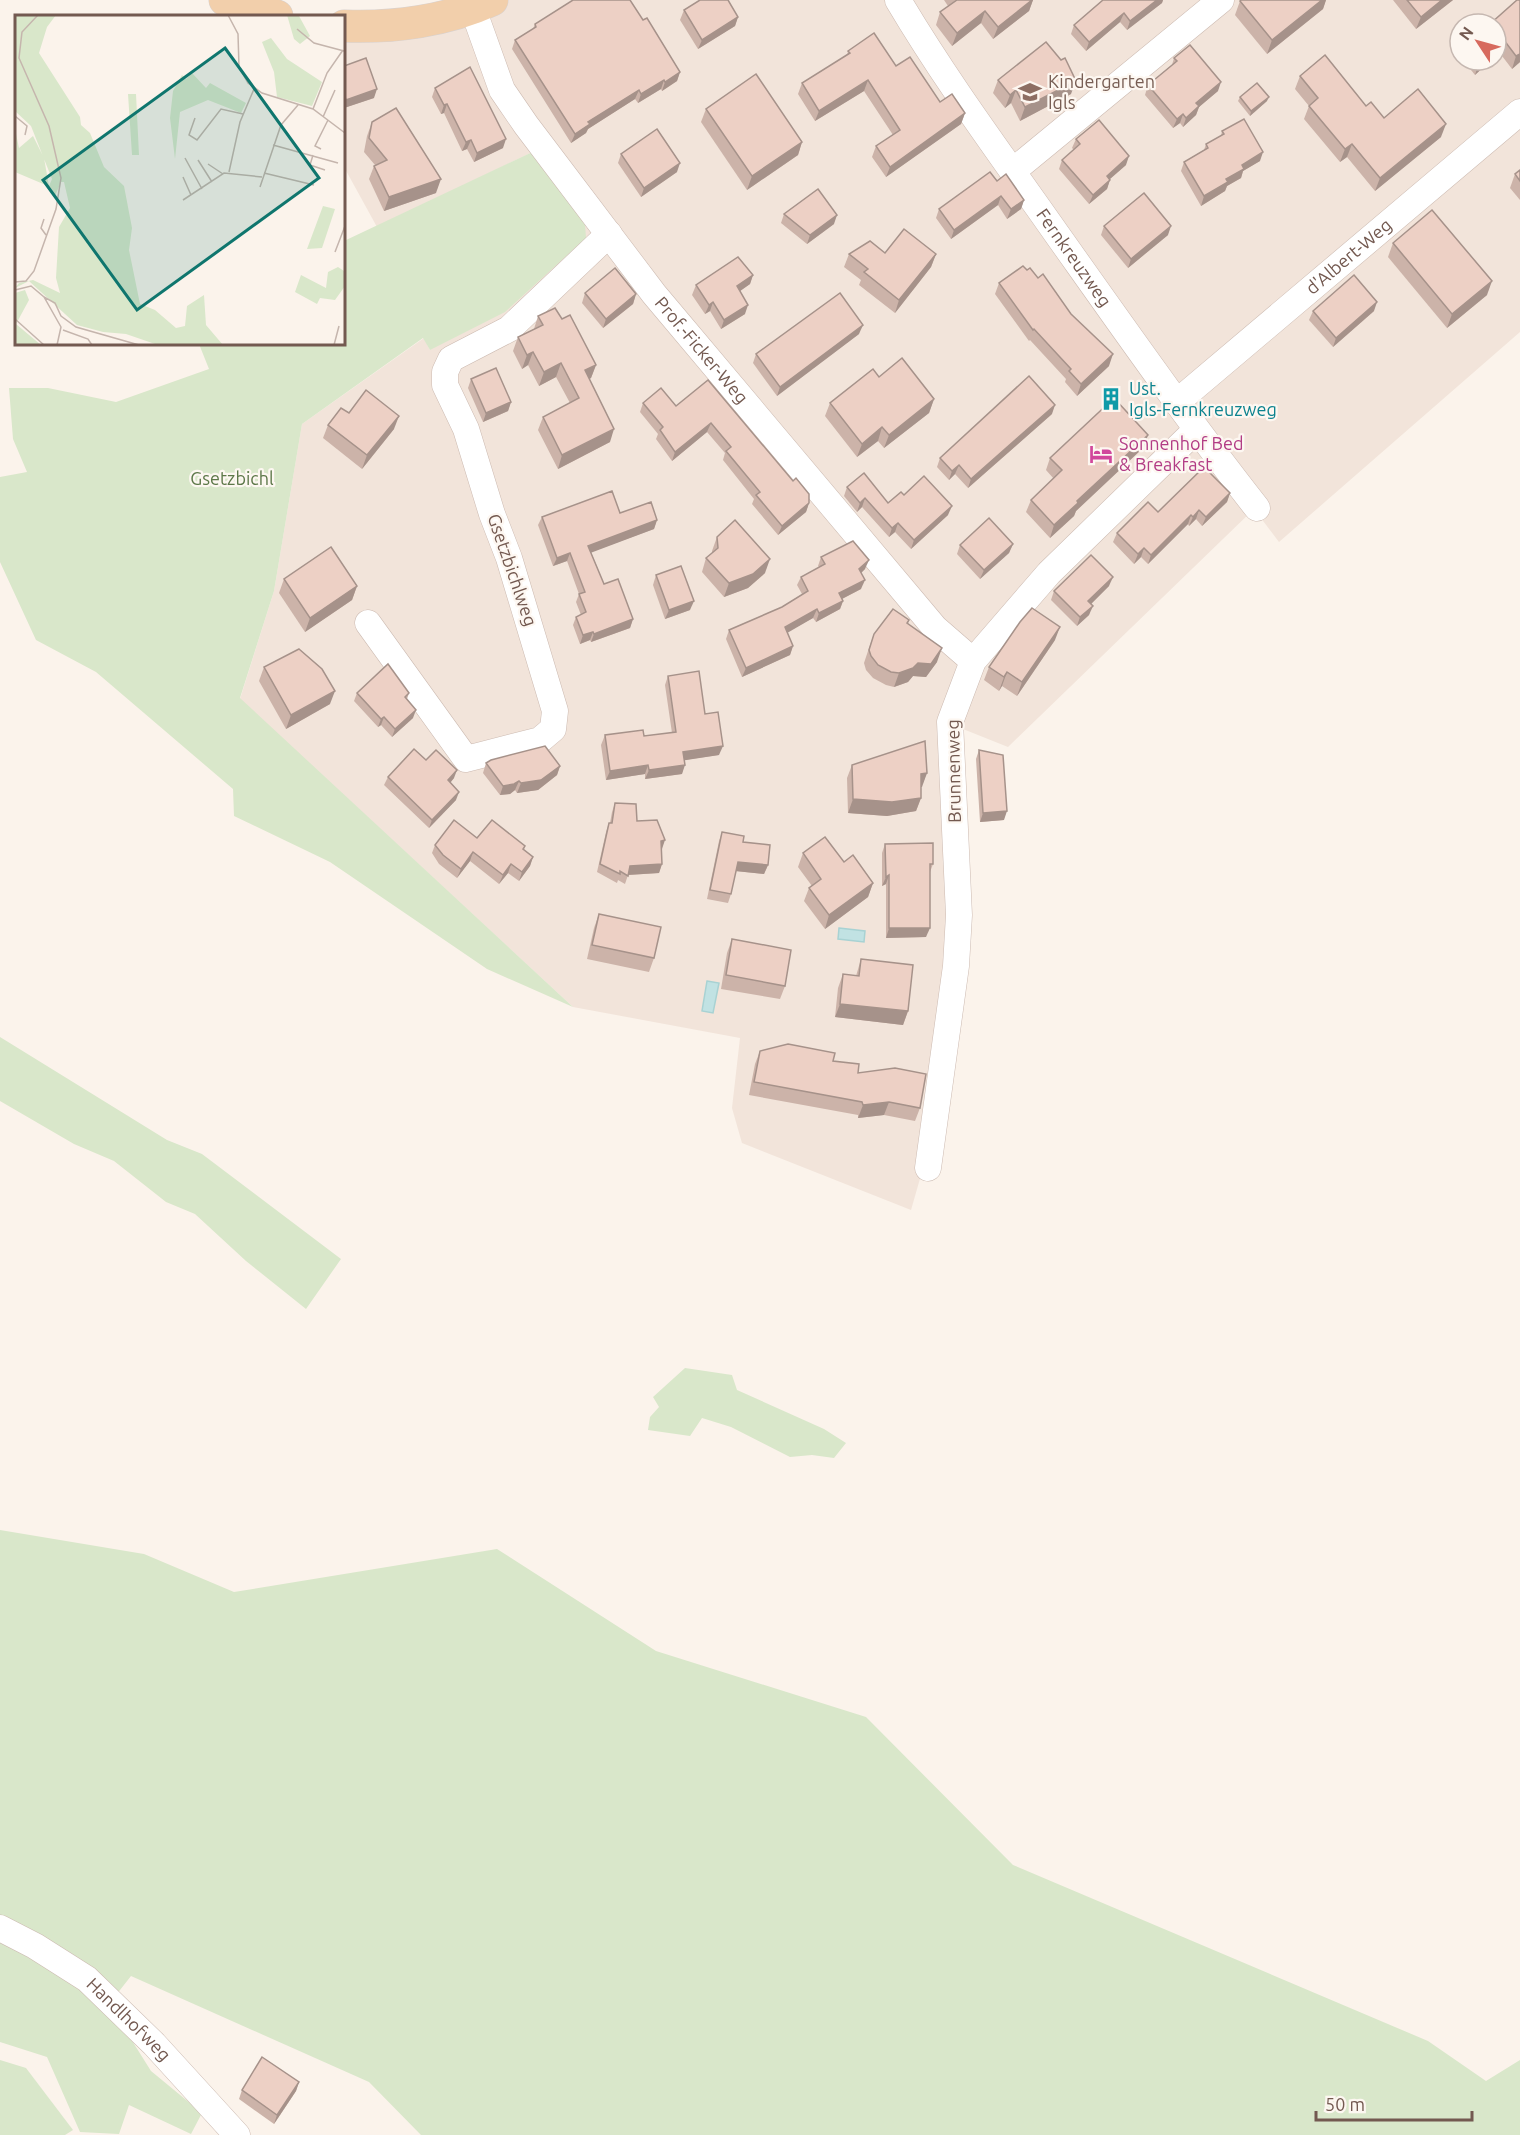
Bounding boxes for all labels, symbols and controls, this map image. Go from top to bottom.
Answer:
north arrow [1448,12,1508,72]
inset map [15,15,345,345]
text: N [1455,23,1477,43]
place label: Kindergarten Igls [1048,71,1155,112]
school or university icon: Kindergarten Igls [1017,79,1043,105]
street label: Fernkreuzweg [1033,204,1116,310]
street label: d'Albert-Weg [1301,214,1395,298]
street label: Prof.-Ficker-Weg [652,292,753,407]
place label: Ust. Igls-Fernkreuzweg [1129,378,1277,419]
building icon: Ust. Igls-Fernkreuzweg [1098,386,1124,412]
place label: Sonnenhof Bed & Breakfast [1119,433,1243,474]
hotel icon: Sonnenhof Bed & Breakfast [1088,441,1114,467]
park label: Gsetzbichl [190,468,274,488]
street label: Gsetzbichlweg [484,511,542,628]
street label: Brunnenweg [942,719,964,823]
street label: Handlhofweg [83,1973,175,2064]
scale bar [1316,2084,1472,2122]
text: 50 m [1325,2094,1365,2114]

